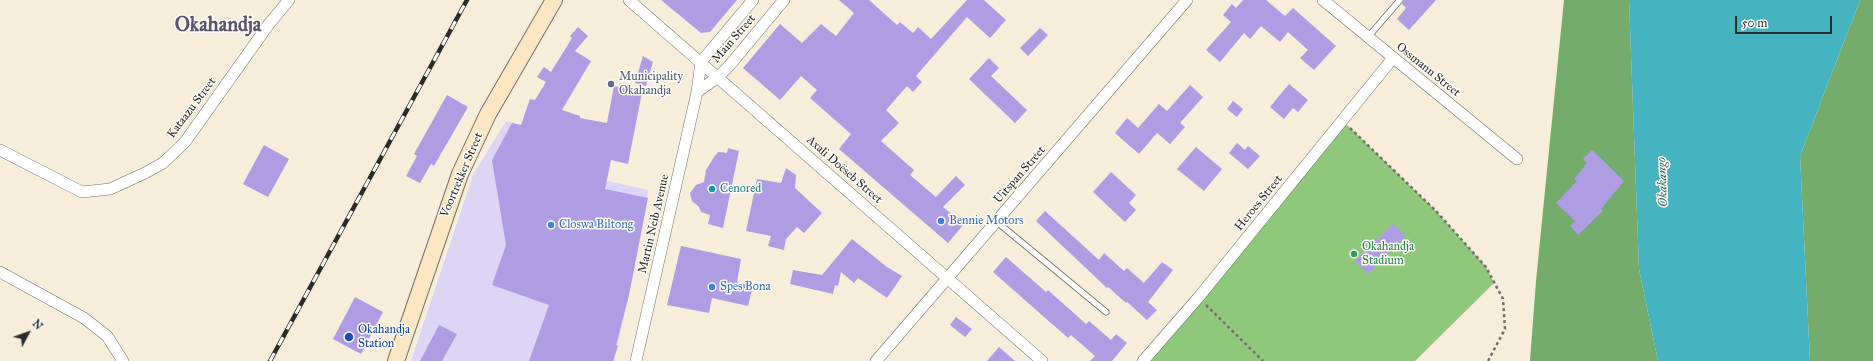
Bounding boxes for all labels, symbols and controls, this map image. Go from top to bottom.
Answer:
scale bar [1737,8,1834,34]
street label: Main Street [709,12,759,66]
district label: Okahandja [175,14,261,38]
text: 50 m [1742,16,1767,30]
street label: Ossmann Street [1393,40,1463,100]
place label: Municipality Okahandja [619,70,683,98]
street label: Kataazu Street [164,75,220,141]
marker: Municipality Okahandja [606,79,616,89]
street label: Voortrekker Street [438,130,486,220]
street label: Axali Doëseb Street [803,133,885,207]
street label: Uitspan Street [991,143,1049,207]
water label: Okakango [1654,157,1672,207]
street label: Heroes Street [1232,172,1286,234]
street label: Martin Neib Avenue [636,173,672,275]
place label: Cenored [720,182,761,196]
marker: Cenored [707,184,717,194]
place label: Bennie Motors [949,214,1023,228]
marker: Bennie Motors [936,216,946,226]
place label: Closwa Biltong [559,218,633,232]
marker: Closwa Biltong [546,220,556,230]
place label: Okahandja Stadium [1362,240,1414,268]
marker: Okahandja Stadium [1349,249,1359,259]
place label: Spes Bona [720,280,771,294]
marker: Spes Bona [707,282,717,292]
north arrow [8,313,48,353]
text: N [29,317,45,333]
place label: Okahandja Station [358,323,410,351]
marker: Okahandja Station [343,331,355,343]

